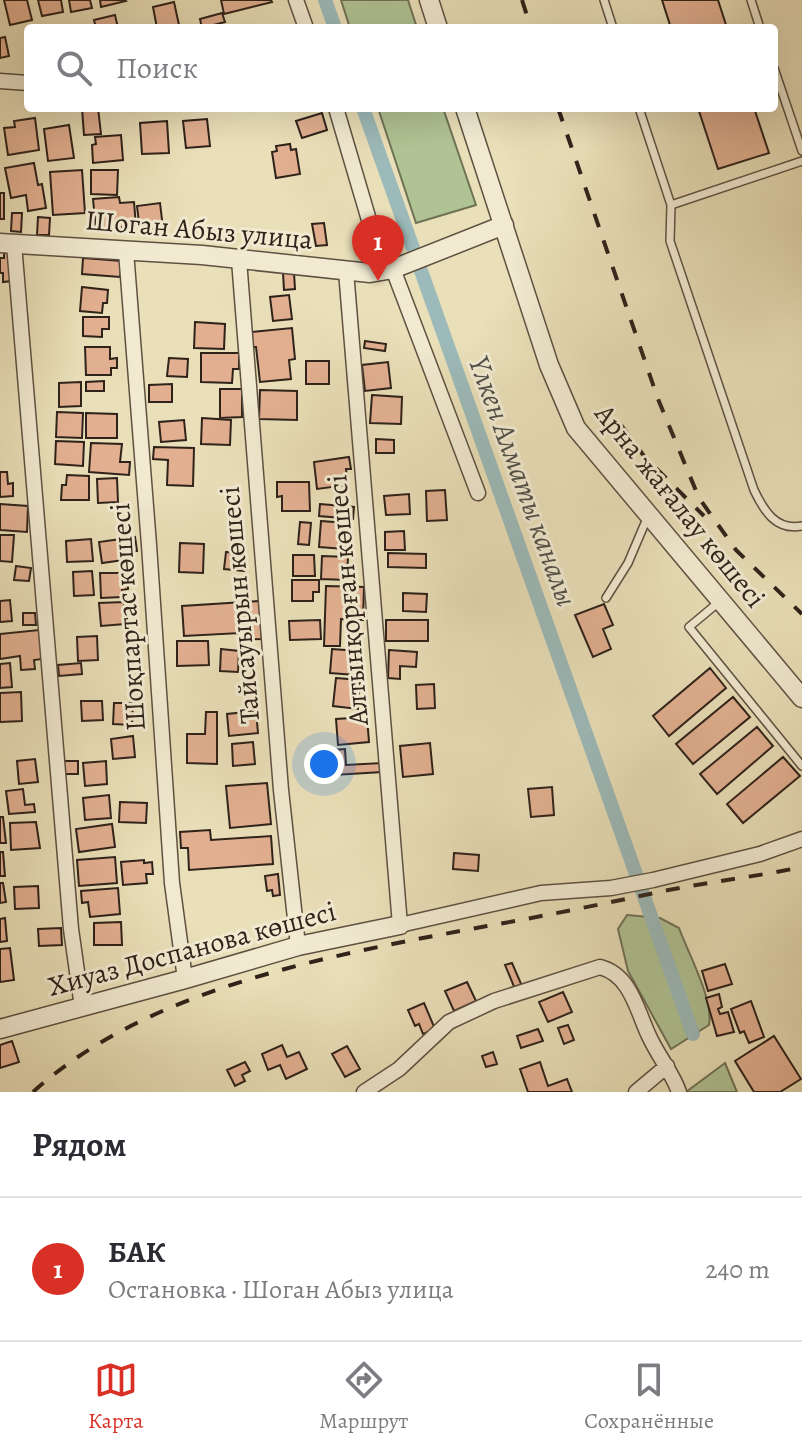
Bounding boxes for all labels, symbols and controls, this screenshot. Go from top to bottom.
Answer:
search box [24,24,778,112]
icon: search [52,46,96,90]
text: Поиск [116,48,198,88]
street label: Шоган Абыз улица [84,201,314,259]
pin: 1 [352,215,404,281]
water label: Үлкен Алматы каналы [459,350,587,612]
street label: Арна жағалау көшесі [585,395,774,616]
street label: Алтынқорған көшесі [318,473,378,728]
street label: Тайсауырын көшесі [211,485,269,725]
street label: Шоқпартас көшесі [101,502,155,732]
your location [304,744,344,784]
street label: Хиуаз Доспанова көшесі [44,892,340,1006]
text: Рядом [32,1121,126,1168]
text: БАК [108,1232,166,1272]
text: 1 [53,1252,63,1287]
text: 240 m [705,1252,770,1287]
text: Остановка · Шоган Абыз улица [108,1272,454,1307]
tab: Карта [88,1358,143,1436]
tab: Маршрут [319,1358,408,1436]
tab: Сохранённые [584,1358,714,1436]

